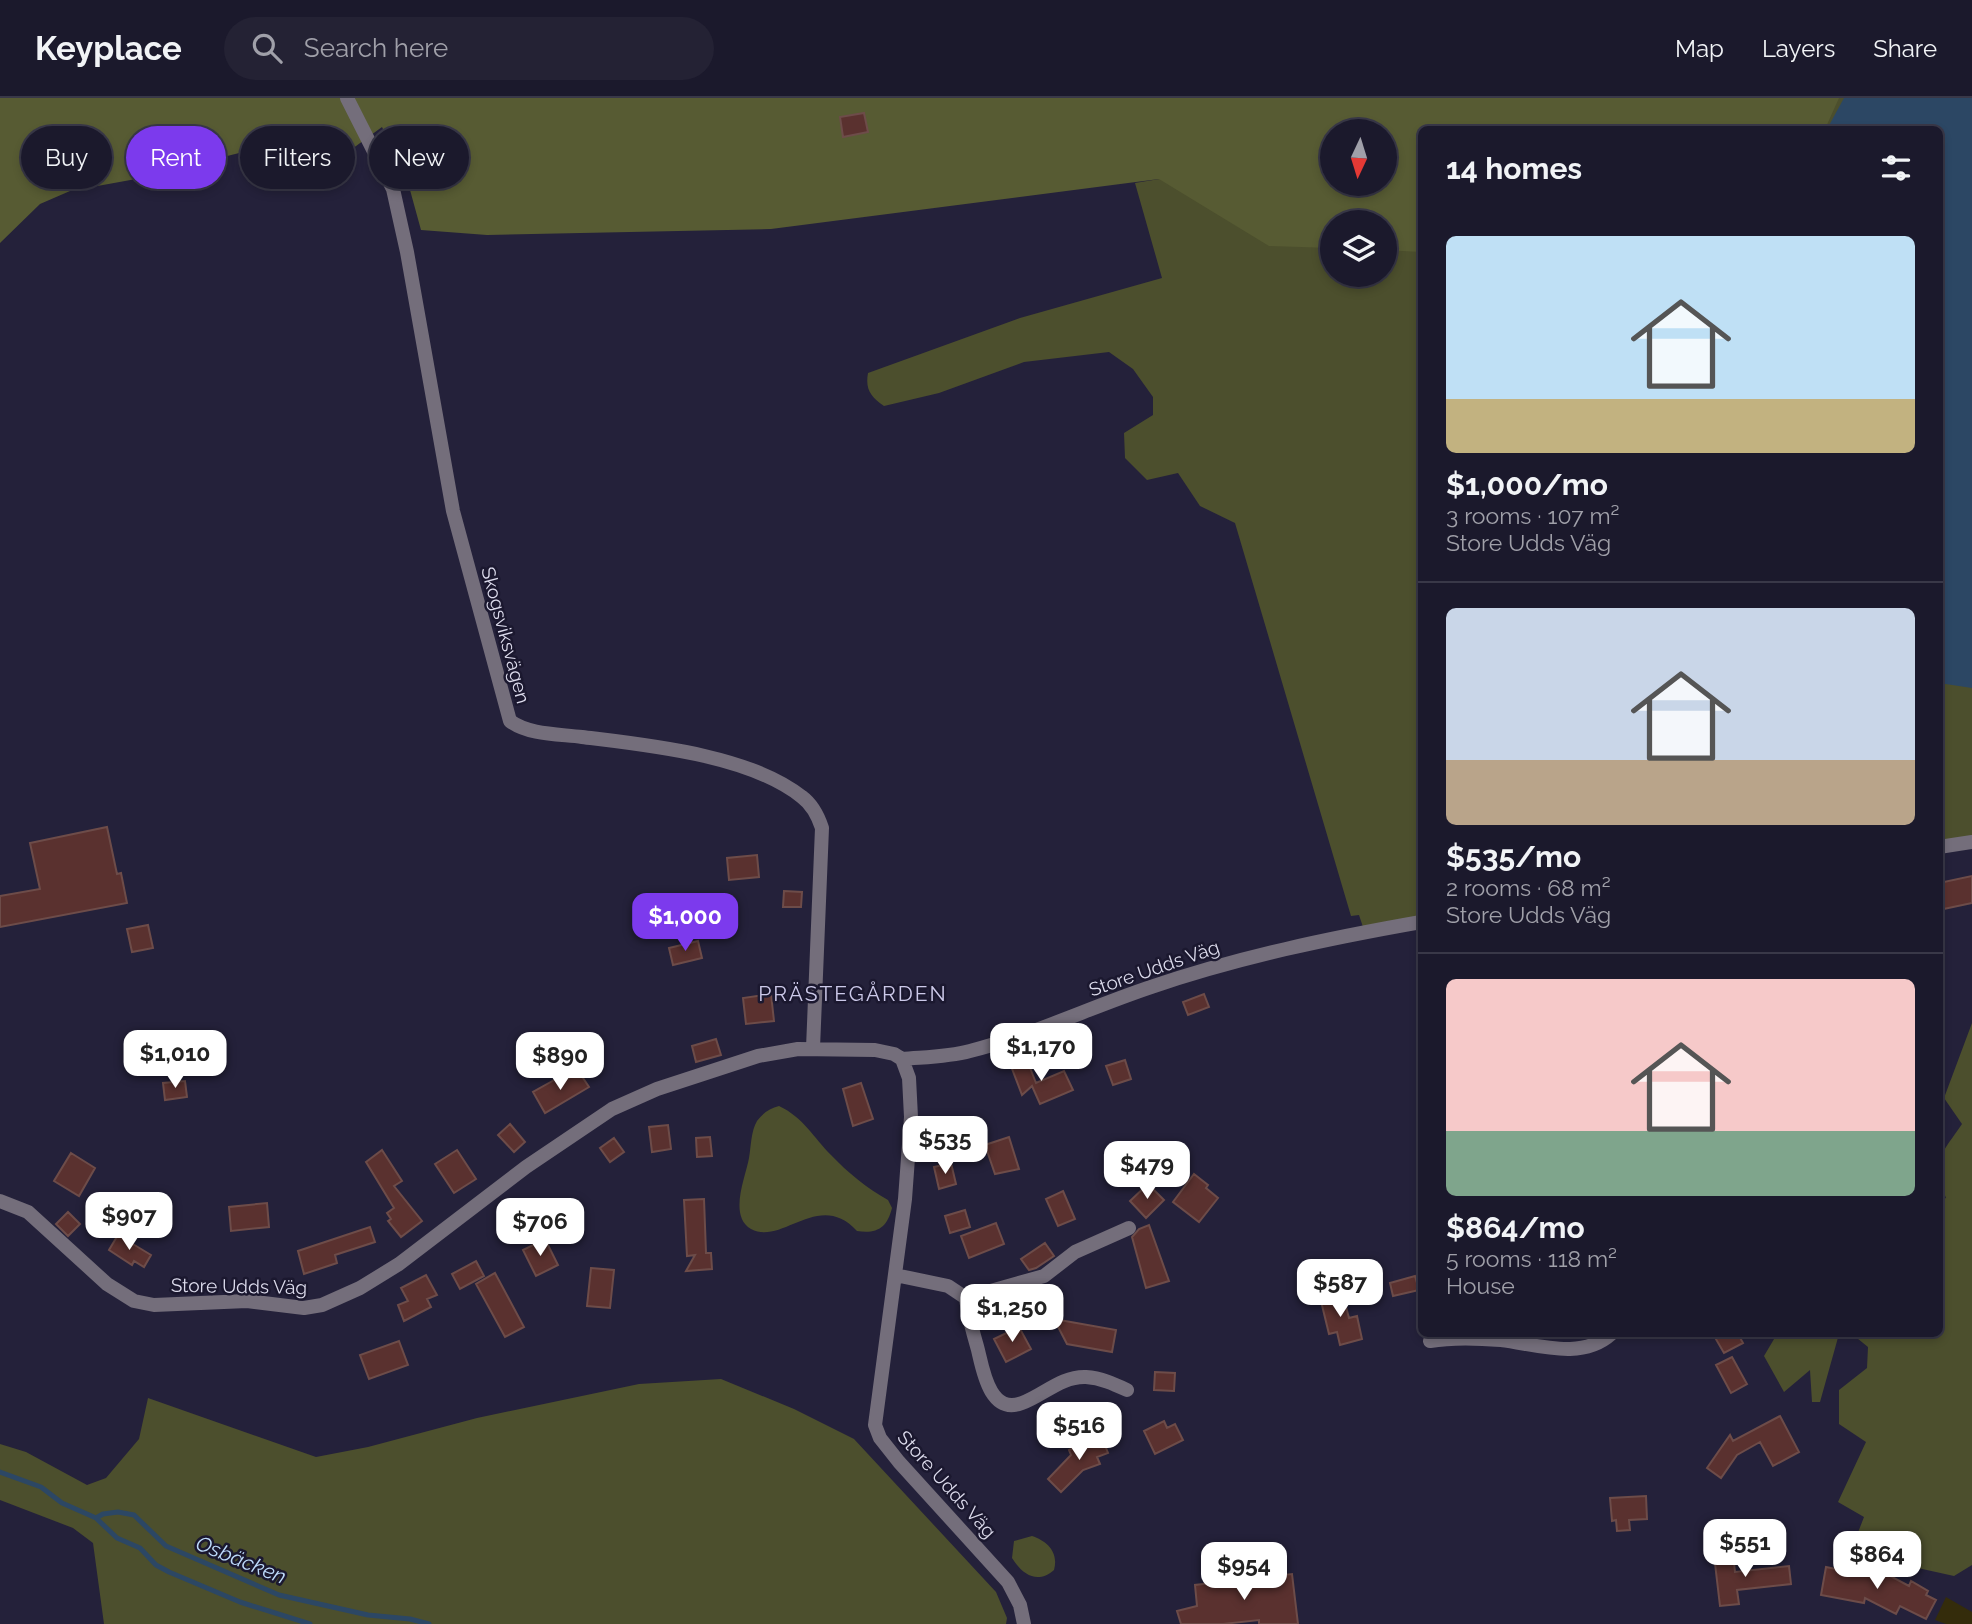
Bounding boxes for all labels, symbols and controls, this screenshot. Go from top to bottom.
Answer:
search box [224,17,714,80]
text: Keyplace [35,29,182,68]
icon: search [248,29,286,67]
text: Search here [304,33,448,63]
text: Map [1675,34,1724,63]
text: Layers [1762,34,1835,63]
text: Share [1873,34,1937,63]
north arrow [1320,119,1396,196]
map controls [1320,119,1397,287]
chip: Buy [21,126,112,189]
chip: Rent [126,126,226,189]
chip: Filters [240,126,355,189]
chip: New [369,126,469,189]
icon: filters [1877,149,1915,187]
text: 14 homes [1446,151,1582,186]
button: layers [1320,210,1397,287]
icon: home [1618,281,1744,407]
text: $1,000/mo [1446,467,1608,502]
text: 3 rooms · 107 m² [1446,502,1620,529]
text: Store Udds Väg [1446,529,1611,556]
street label: Skogsviksvägen [477,564,535,706]
icon: home [1618,653,1744,779]
text: $535/mo [1446,839,1581,874]
text: 2 rooms · 68 m² [1446,874,1611,901]
pin: $1,000 [628,894,742,953]
text: Store Udds Väg [1446,901,1611,928]
text: $1,000 [648,902,722,929]
street label: Store Udds Väg [1086,935,1222,1001]
district label: PRÄSTEGÅRDEN [758,981,948,1006]
pin: $1,170 [984,1024,1098,1083]
icon: home [1618,1024,1744,1150]
pin: $1,010 [118,1030,232,1090]
pin: $890 [519,1032,601,1092]
text: $1,170 [1006,1032,1076,1059]
text: $1,010 [140,1039,210,1066]
text: $890 [532,1041,588,1068]
pin: $535 [904,1116,986,1176]
text: $535 [919,1125,971,1152]
pin: $479 [1106,1142,1188,1201]
text: $479 [1120,1150,1174,1177]
pin: $907 [88,1192,170,1252]
pin: $706 [499,1198,581,1258]
text: $907 [101,1201,157,1228]
text: $706 [512,1207,568,1234]
text: $864/mo [1446,1210,1585,1245]
text: 5 rooms · 118 m² [1446,1245,1617,1272]
pin: $587 [1299,1260,1381,1319]
text: $587 [1313,1268,1367,1295]
text: House [1446,1272,1515,1299]
street label: Store Udds Väg [171,1274,307,1298]
pin: $1,250 [955,1284,1069,1344]
text: $1,250 [976,1293,1048,1320]
pin: $516 [1038,1402,1120,1462]
text: $516 [1053,1411,1105,1438]
street label: Store Udds Väg [893,1426,1001,1542]
pin: $551 [1704,1520,1786,1579]
text: $551 [1719,1528,1771,1555]
water label: Osbäcken [192,1530,290,1589]
pin: $864 [1836,1532,1918,1591]
text: $864 [1849,1540,1905,1567]
pin: $954 [1203,1542,1285,1602]
text: $954 [1217,1551,1271,1578]

